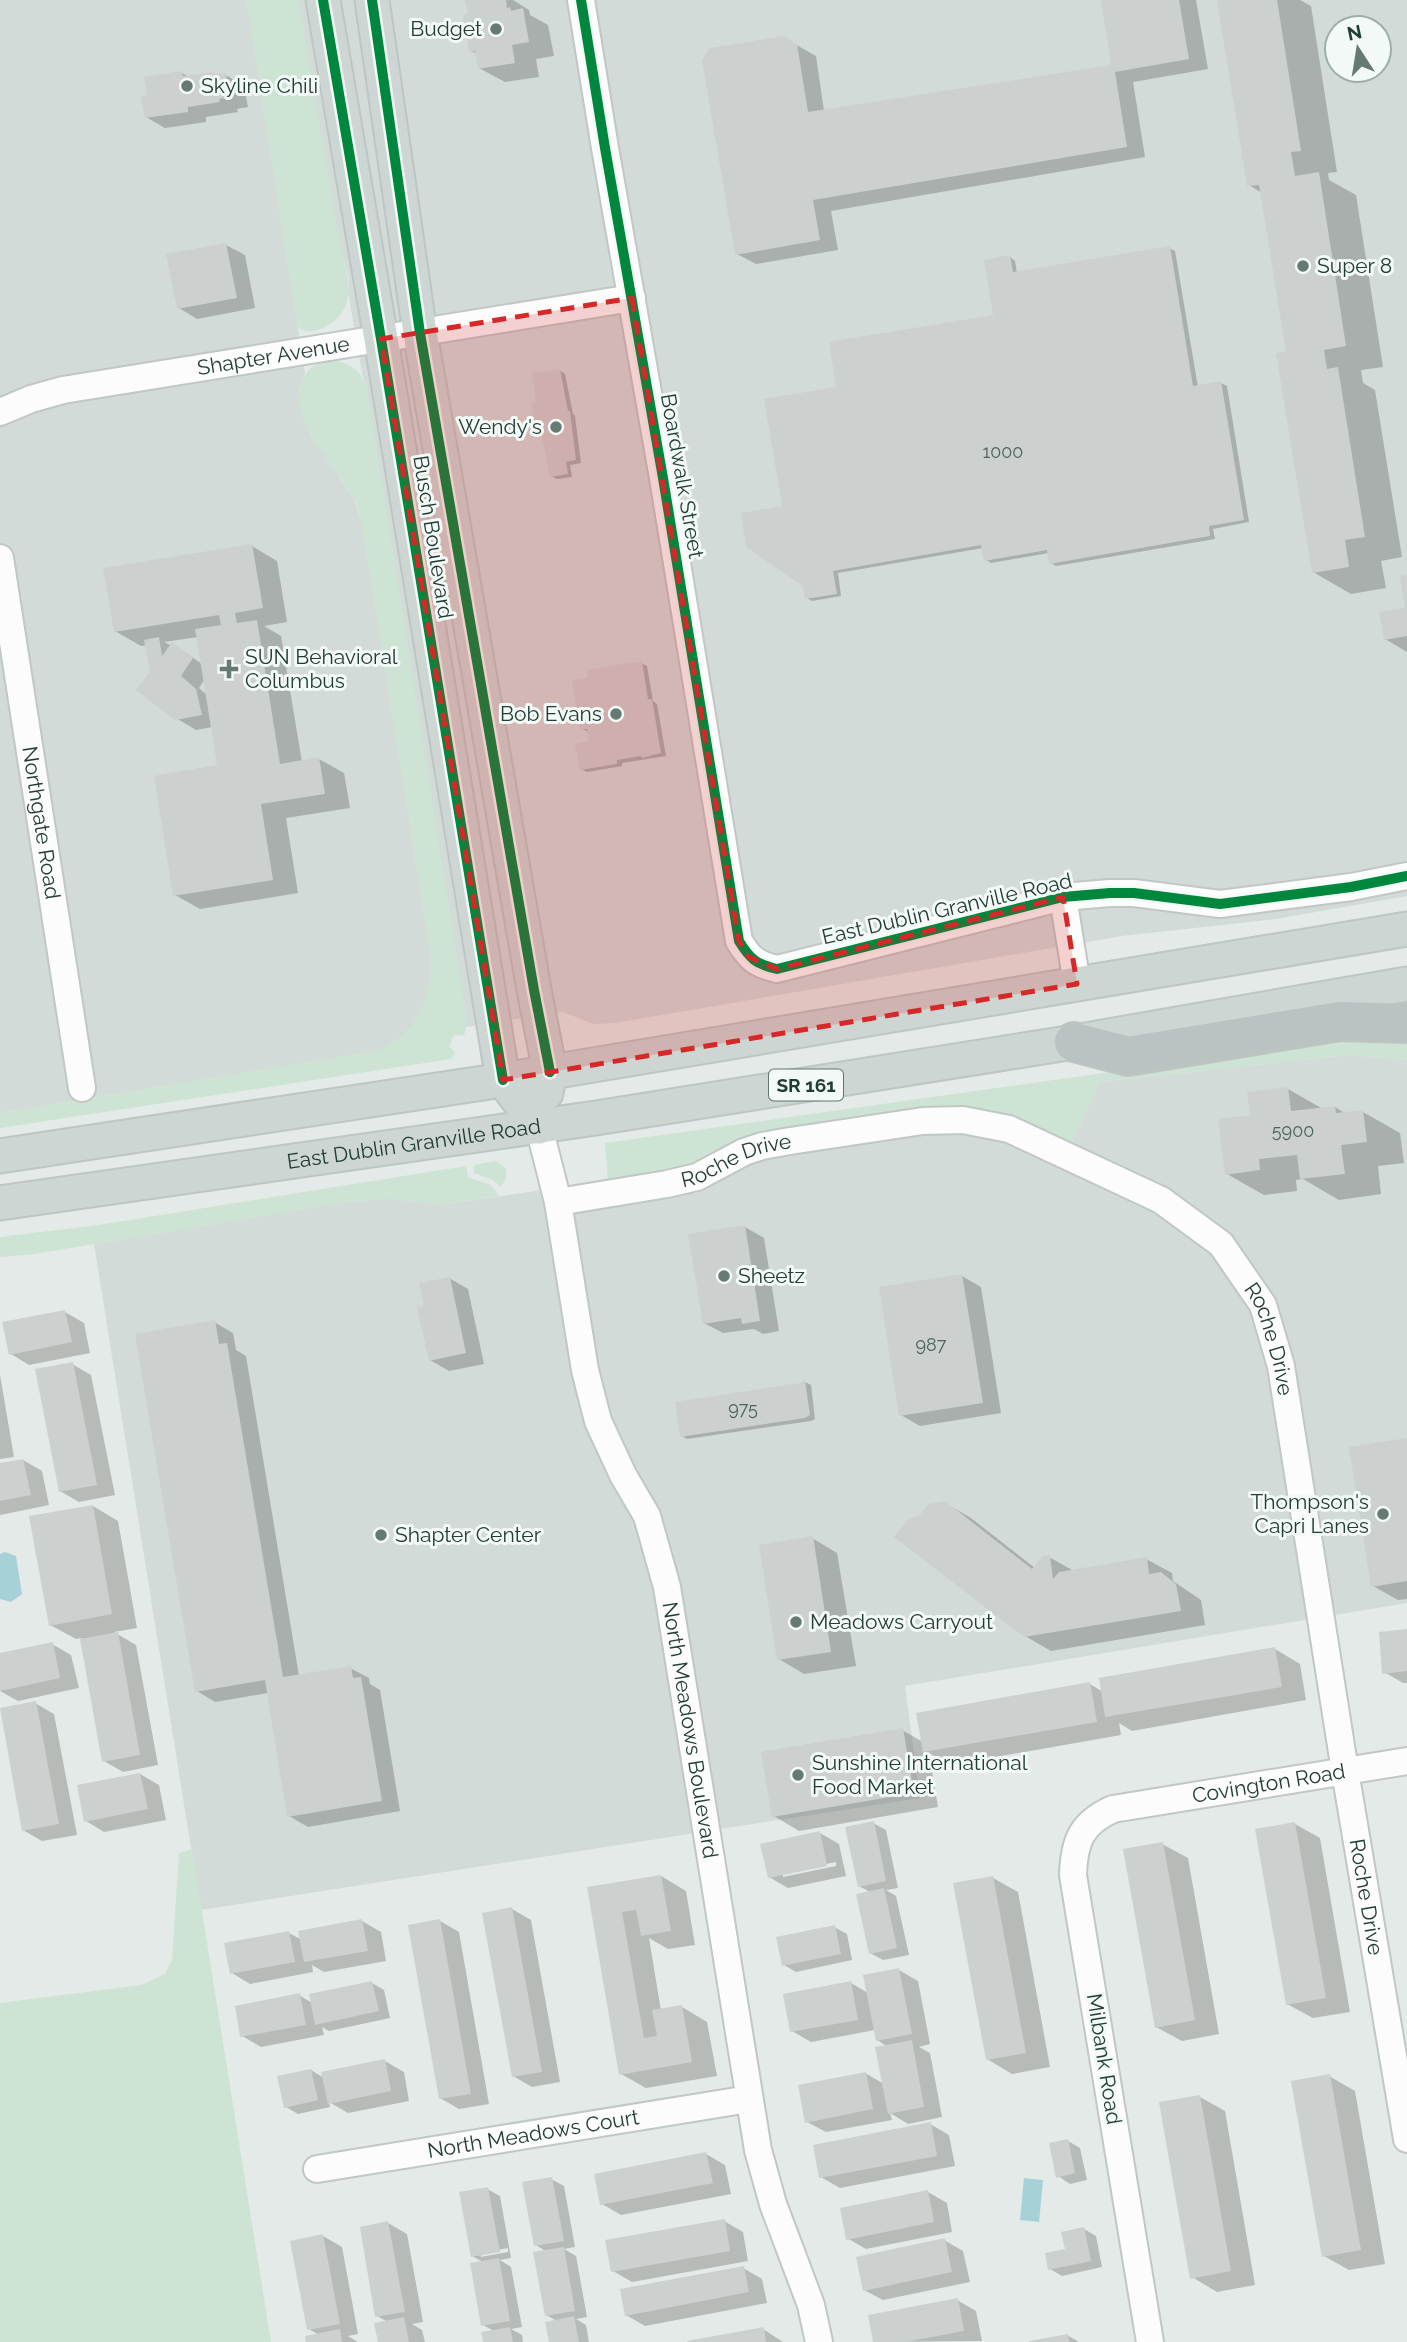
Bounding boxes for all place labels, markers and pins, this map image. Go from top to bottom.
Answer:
place label: Budget [410,16,482,41]
marker: Budget [488,21,504,37]
place label: Skyline Chili [201,73,318,98]
marker: Skyline Chili [179,78,195,94]
place label: Super 8 [1317,253,1392,278]
marker: Super 8 [1295,258,1311,274]
place label: Wendy's [458,414,542,439]
marker: Wendy's [548,419,564,435]
place label: SUN Behavioral Columbus [245,644,398,693]
marker: SUN Behavioral Columbus [219,659,239,679]
place label: Bob Evans [500,701,602,726]
marker: Bob Evans [608,706,624,722]
place label: Sheetz [738,1263,805,1288]
marker: Sheetz [716,1268,732,1284]
place label: Thompson's Capri Lanes [1250,1489,1369,1538]
marker: Thompson's Capri Lanes [1375,1506,1391,1522]
place label: Shapter Center [395,1522,542,1547]
marker: Shapter Center [373,1527,389,1543]
place label: Meadows Carryout [810,1609,993,1634]
marker: Meadows Carryout [788,1614,804,1630]
place label: Sunshine International Food Market [812,1750,1028,1799]
marker: Sunshine International Food Market [790,1767,806,1783]

